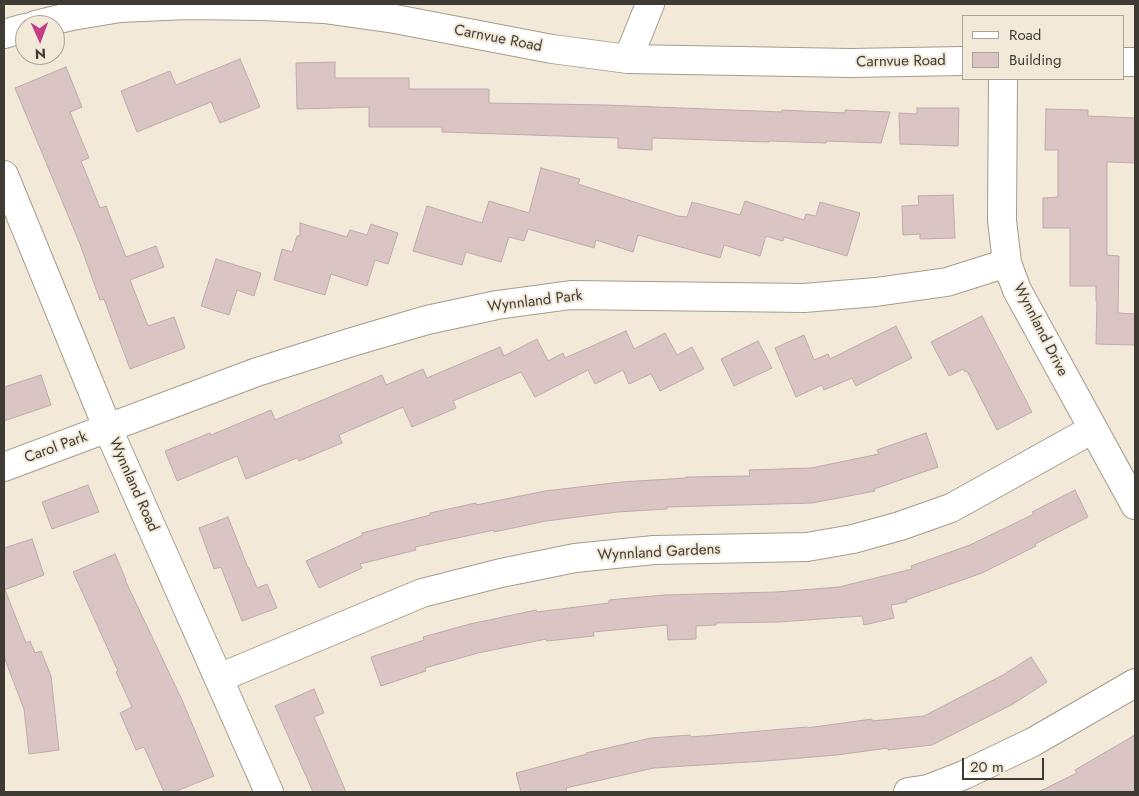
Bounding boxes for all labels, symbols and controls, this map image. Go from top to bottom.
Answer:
north arrow [15,15,65,65]
legend [962,15,1124,80]
street label: Carnvue Road [452,22,544,56]
text: Road [1009,24,1041,46]
text: N [35,44,46,64]
text: Building [1009,49,1061,71]
street label: Carnvue Road [856,52,946,72]
street label: Wynnland Drive [1009,280,1071,380]
street label: Wynnland Park [486,287,584,317]
street label: Carol Park [22,428,90,468]
street label: Wynnland Road [104,435,162,535]
street label: Wynnland Gardens [597,541,721,565]
scale bar [964,748,1046,780]
text: 20 m [970,756,1004,778]

